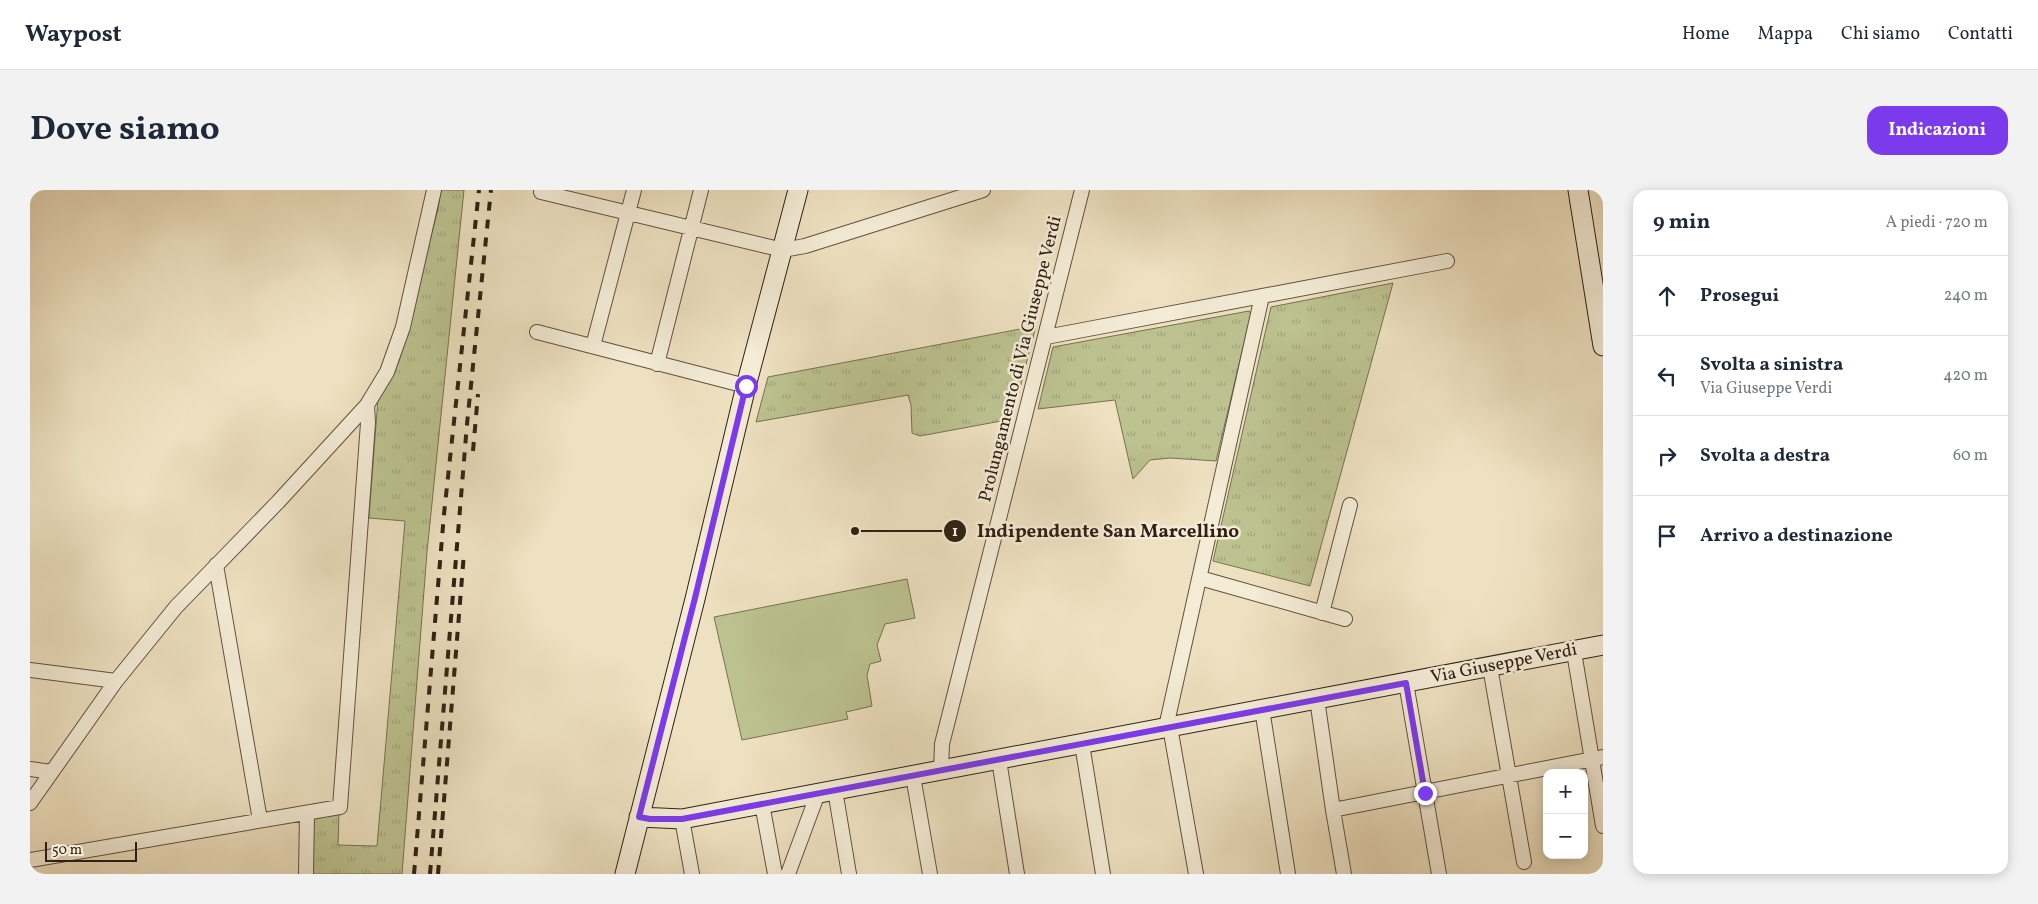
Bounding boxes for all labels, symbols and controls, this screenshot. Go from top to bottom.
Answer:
text: Waypost [25,18,122,52]
text: Home [1682,22,1730,47]
text: Mappa [1758,22,1813,47]
text: Chi siamo [1841,22,1920,47]
text: Contatti [1948,22,2013,47]
text: Dove siamo [30,106,220,154]
button: Indicazioni [1867,106,2008,155]
text: 9 min [1653,208,1710,237]
text: A piedi · 720 m [1886,212,1988,234]
street label: Prolungamento di Via Giuseppe Verdi [973,213,1069,505]
icon: ahead [1653,282,1681,310]
text: Prosegui [1700,283,1779,309]
text: 240 m [1944,285,1988,307]
text: Svolta a sinistra [1700,352,1843,378]
icon: left [1653,362,1681,390]
text: 420 m [1943,365,1988,387]
route start [735,375,758,398]
text: Via Giuseppe Verdi [1700,378,1832,400]
icon: right [1653,442,1681,470]
text: Svolta a destra [1700,443,1830,469]
text: 60 m [1953,445,1988,467]
callout: Indipendente San Marcellino [942,514,1249,548]
text: Indipendente San Marcellino [977,519,1239,545]
text: 1 [952,522,958,543]
icon: arrive [1653,522,1681,550]
text: Arrivo a destinazione [1700,523,1893,549]
street label: Via Giuseppe Verdi [1429,638,1579,690]
map controls [1543,769,1588,859]
button: + [1543,769,1588,814]
route end [1414,782,1437,805]
button: − [1543,814,1588,859]
scale bar [45,839,138,862]
text: 50 m [52,841,82,860]

